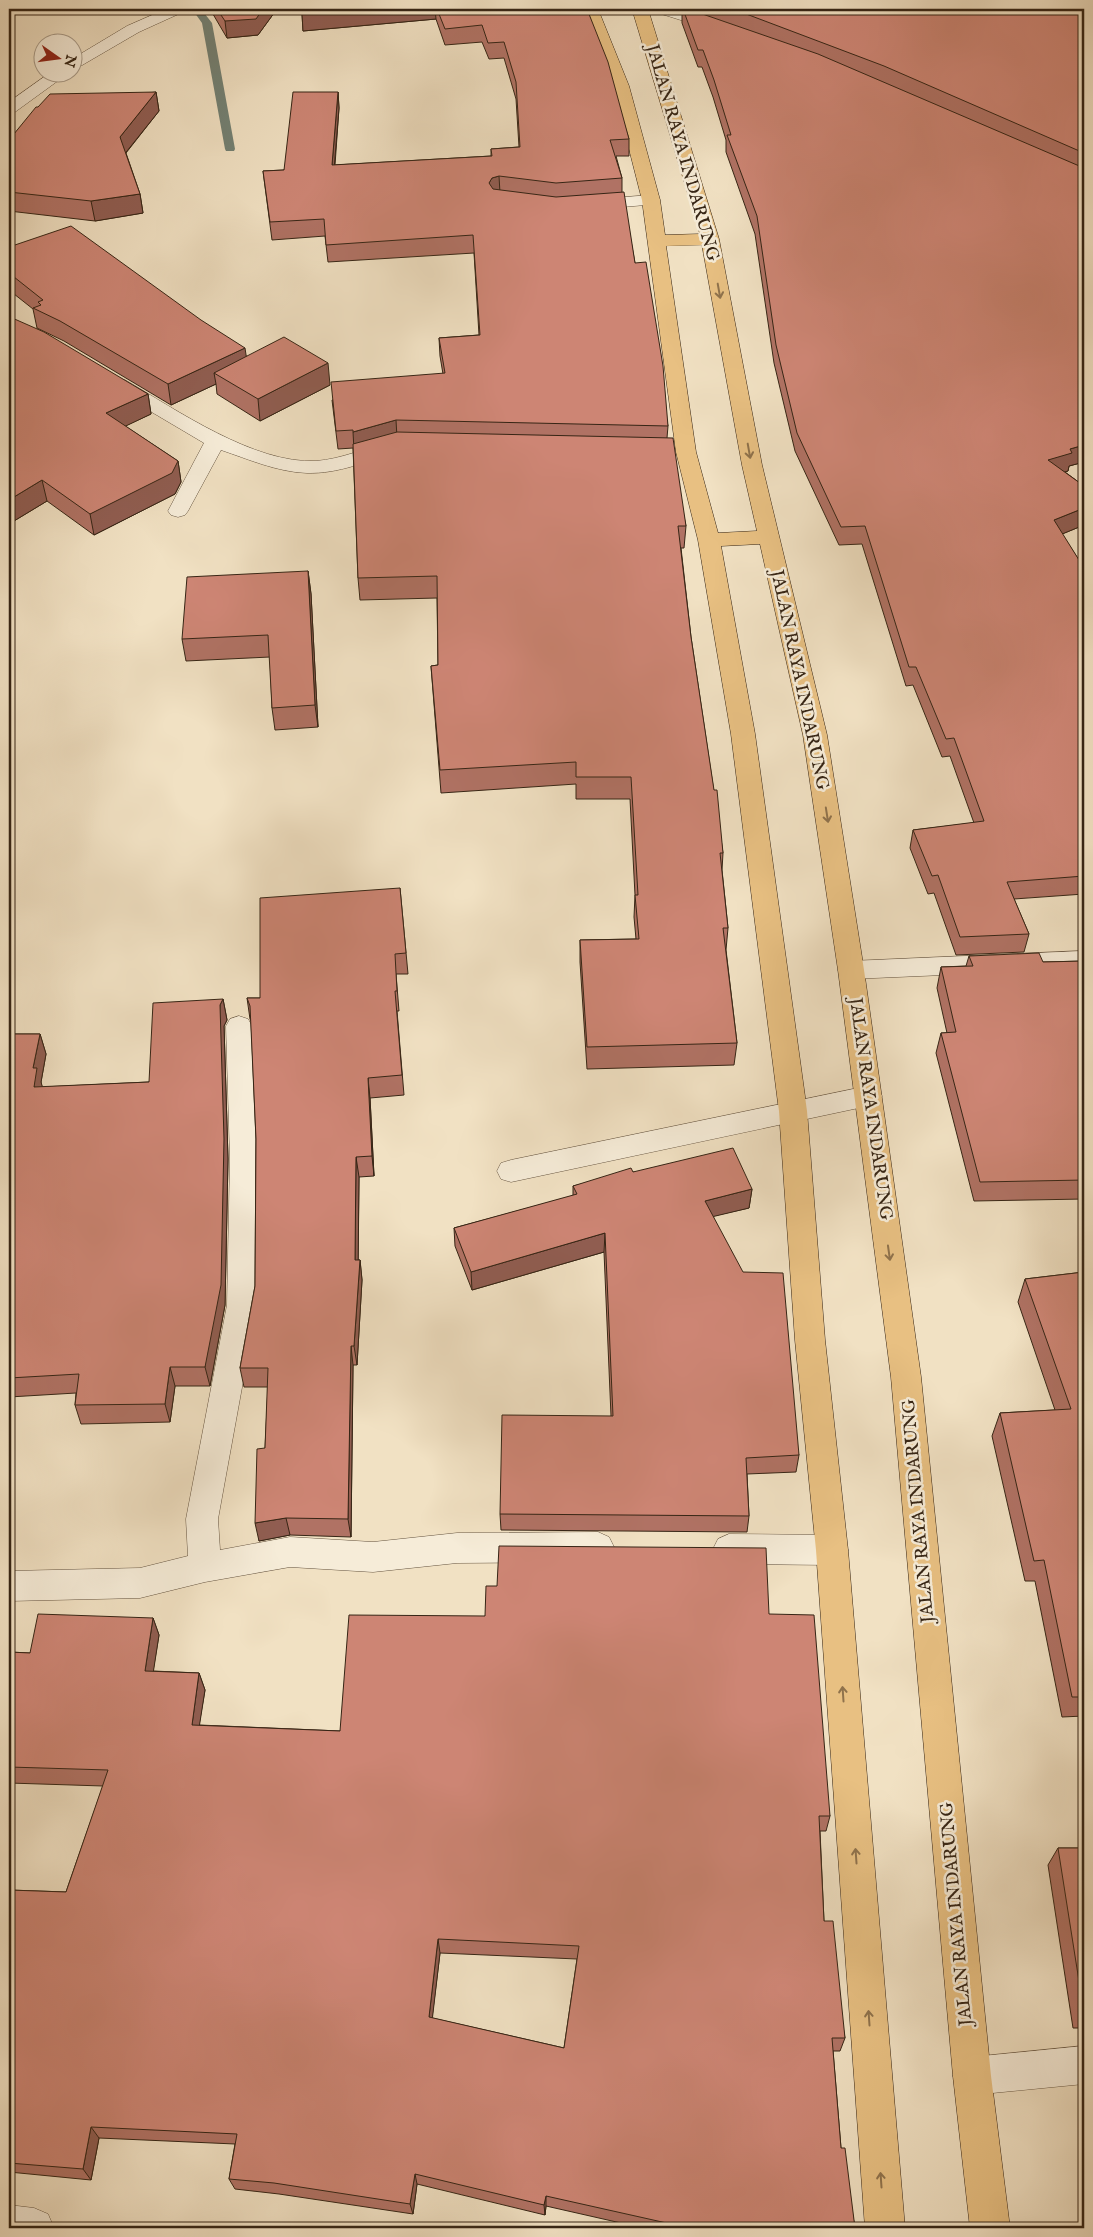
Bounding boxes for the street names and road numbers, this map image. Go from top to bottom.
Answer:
street label: JALAN RAYA INDARUNG [639,40,724,265]
street label: JALAN RAYA INDARUNG [764,566,834,793]
street label: JALAN RAYA INDARUNG [843,994,897,1222]
street label: JALAN RAYA INDARUNG [898,1398,940,1626]
street label: JALAN RAYA INDARUNG [936,1801,978,2029]

